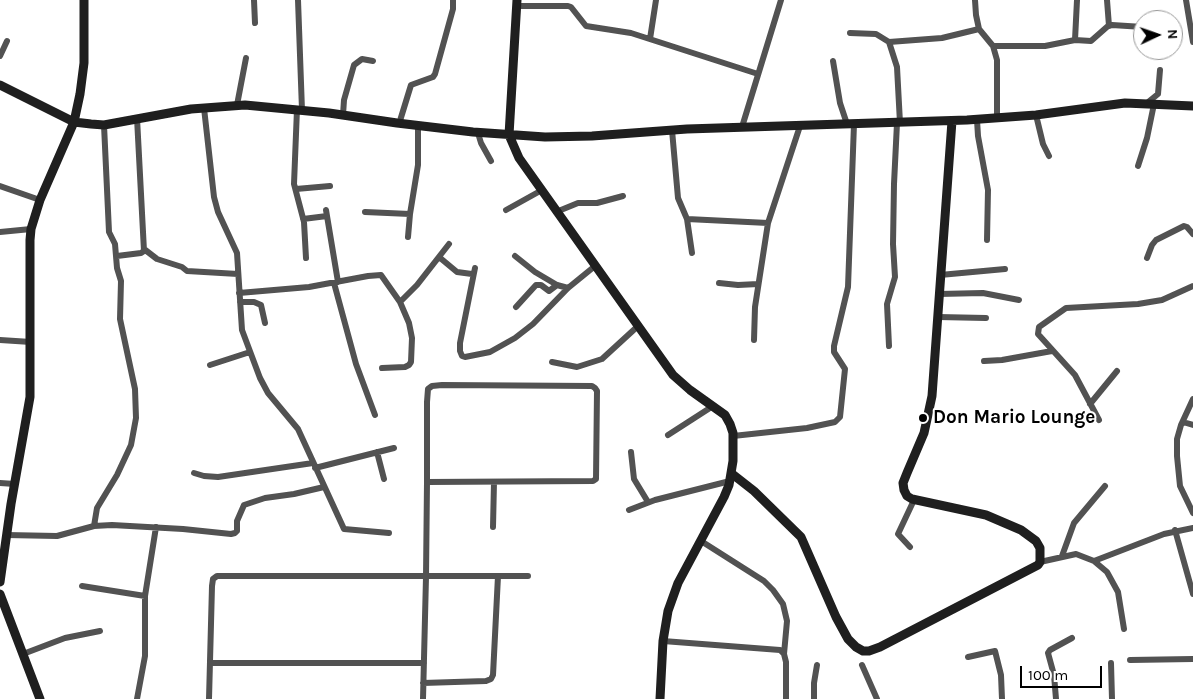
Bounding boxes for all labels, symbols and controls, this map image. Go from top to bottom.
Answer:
north arrow [1133,10,1183,60]
text: N [1164,29,1181,40]
place label: Don Mario Lounge [933,407,1095,429]
marker: Don Mario Lounge [917,412,929,424]
scale bar [1023,656,1106,688]
text: 100 m [1028,666,1068,684]

